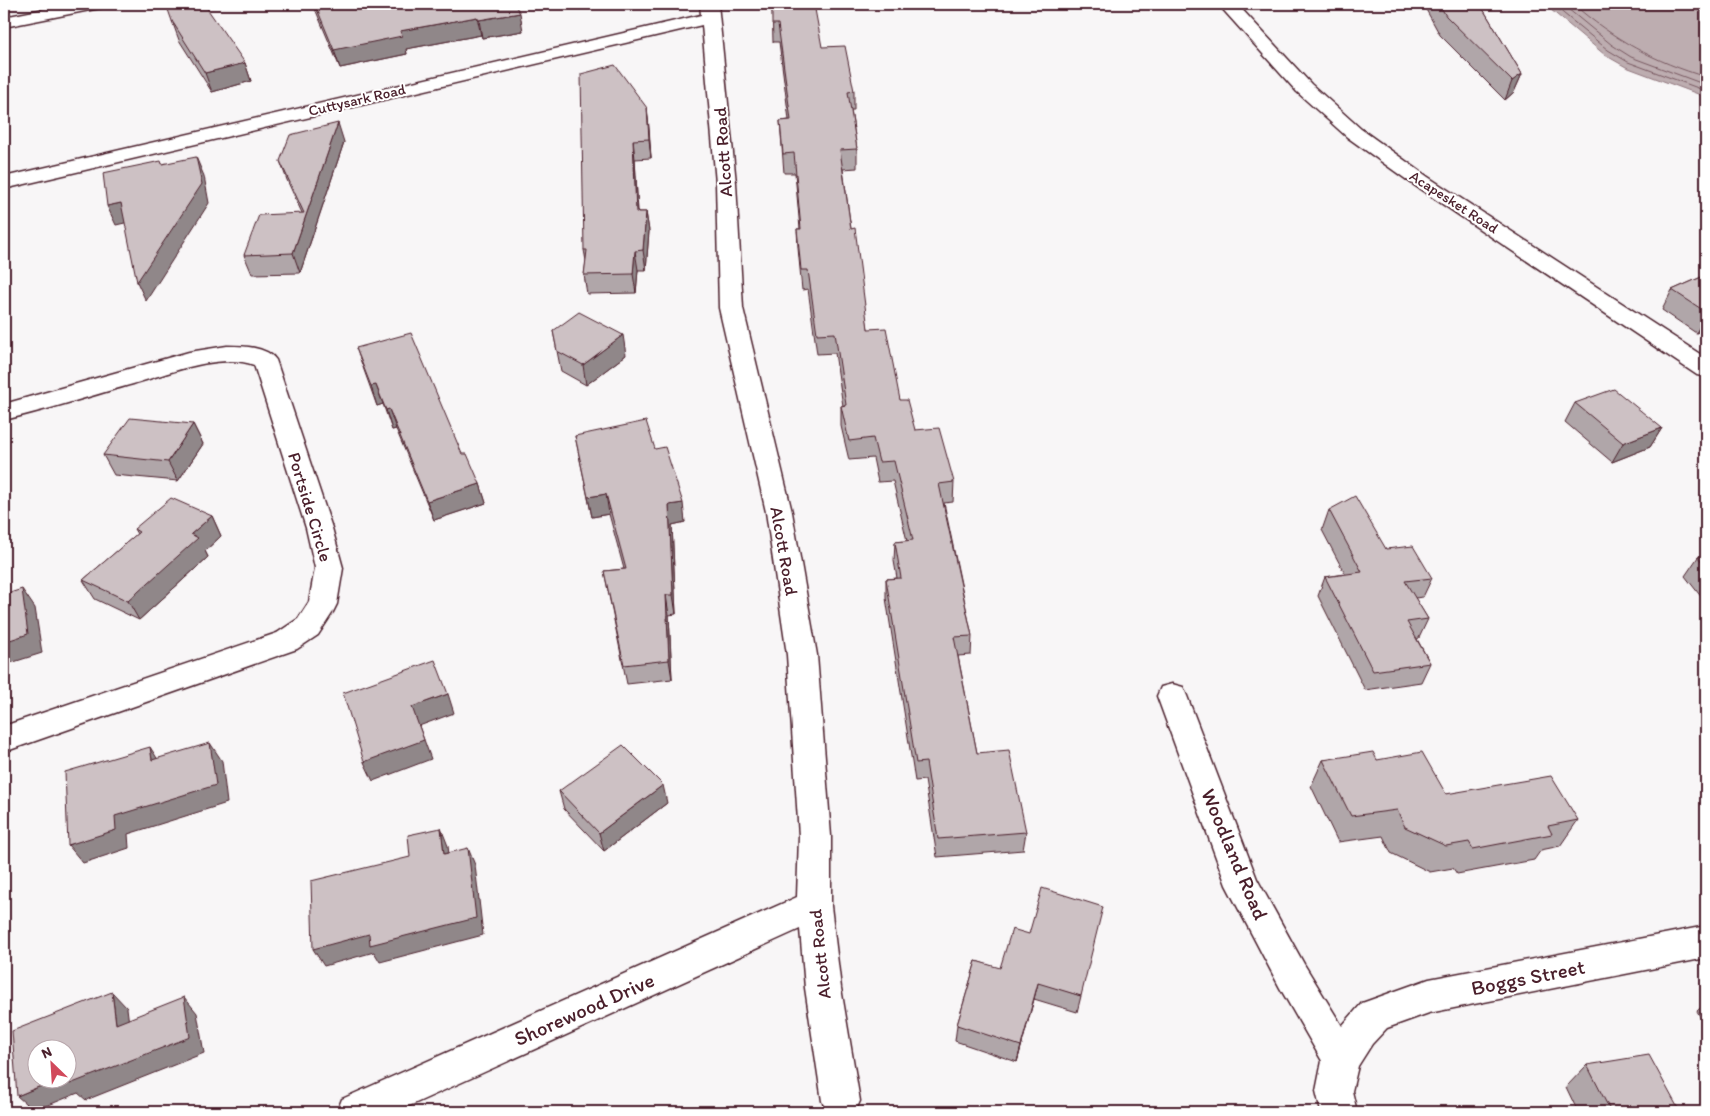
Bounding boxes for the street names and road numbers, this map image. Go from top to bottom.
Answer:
street label: Cuttysark Road [307,80,407,120]
street label: Alcott Road [709,106,737,198]
street label: Acapesket Road [1406,167,1502,237]
street label: Portside Circle [283,450,337,564]
street label: Alcott Road [765,505,803,597]
street label: Woodland Road [1196,785,1274,923]
street label: Alcott Road [804,908,836,1000]
street label: Boggs Street [1469,954,1587,1000]
street label: Shorewood Drive [510,967,658,1051]

